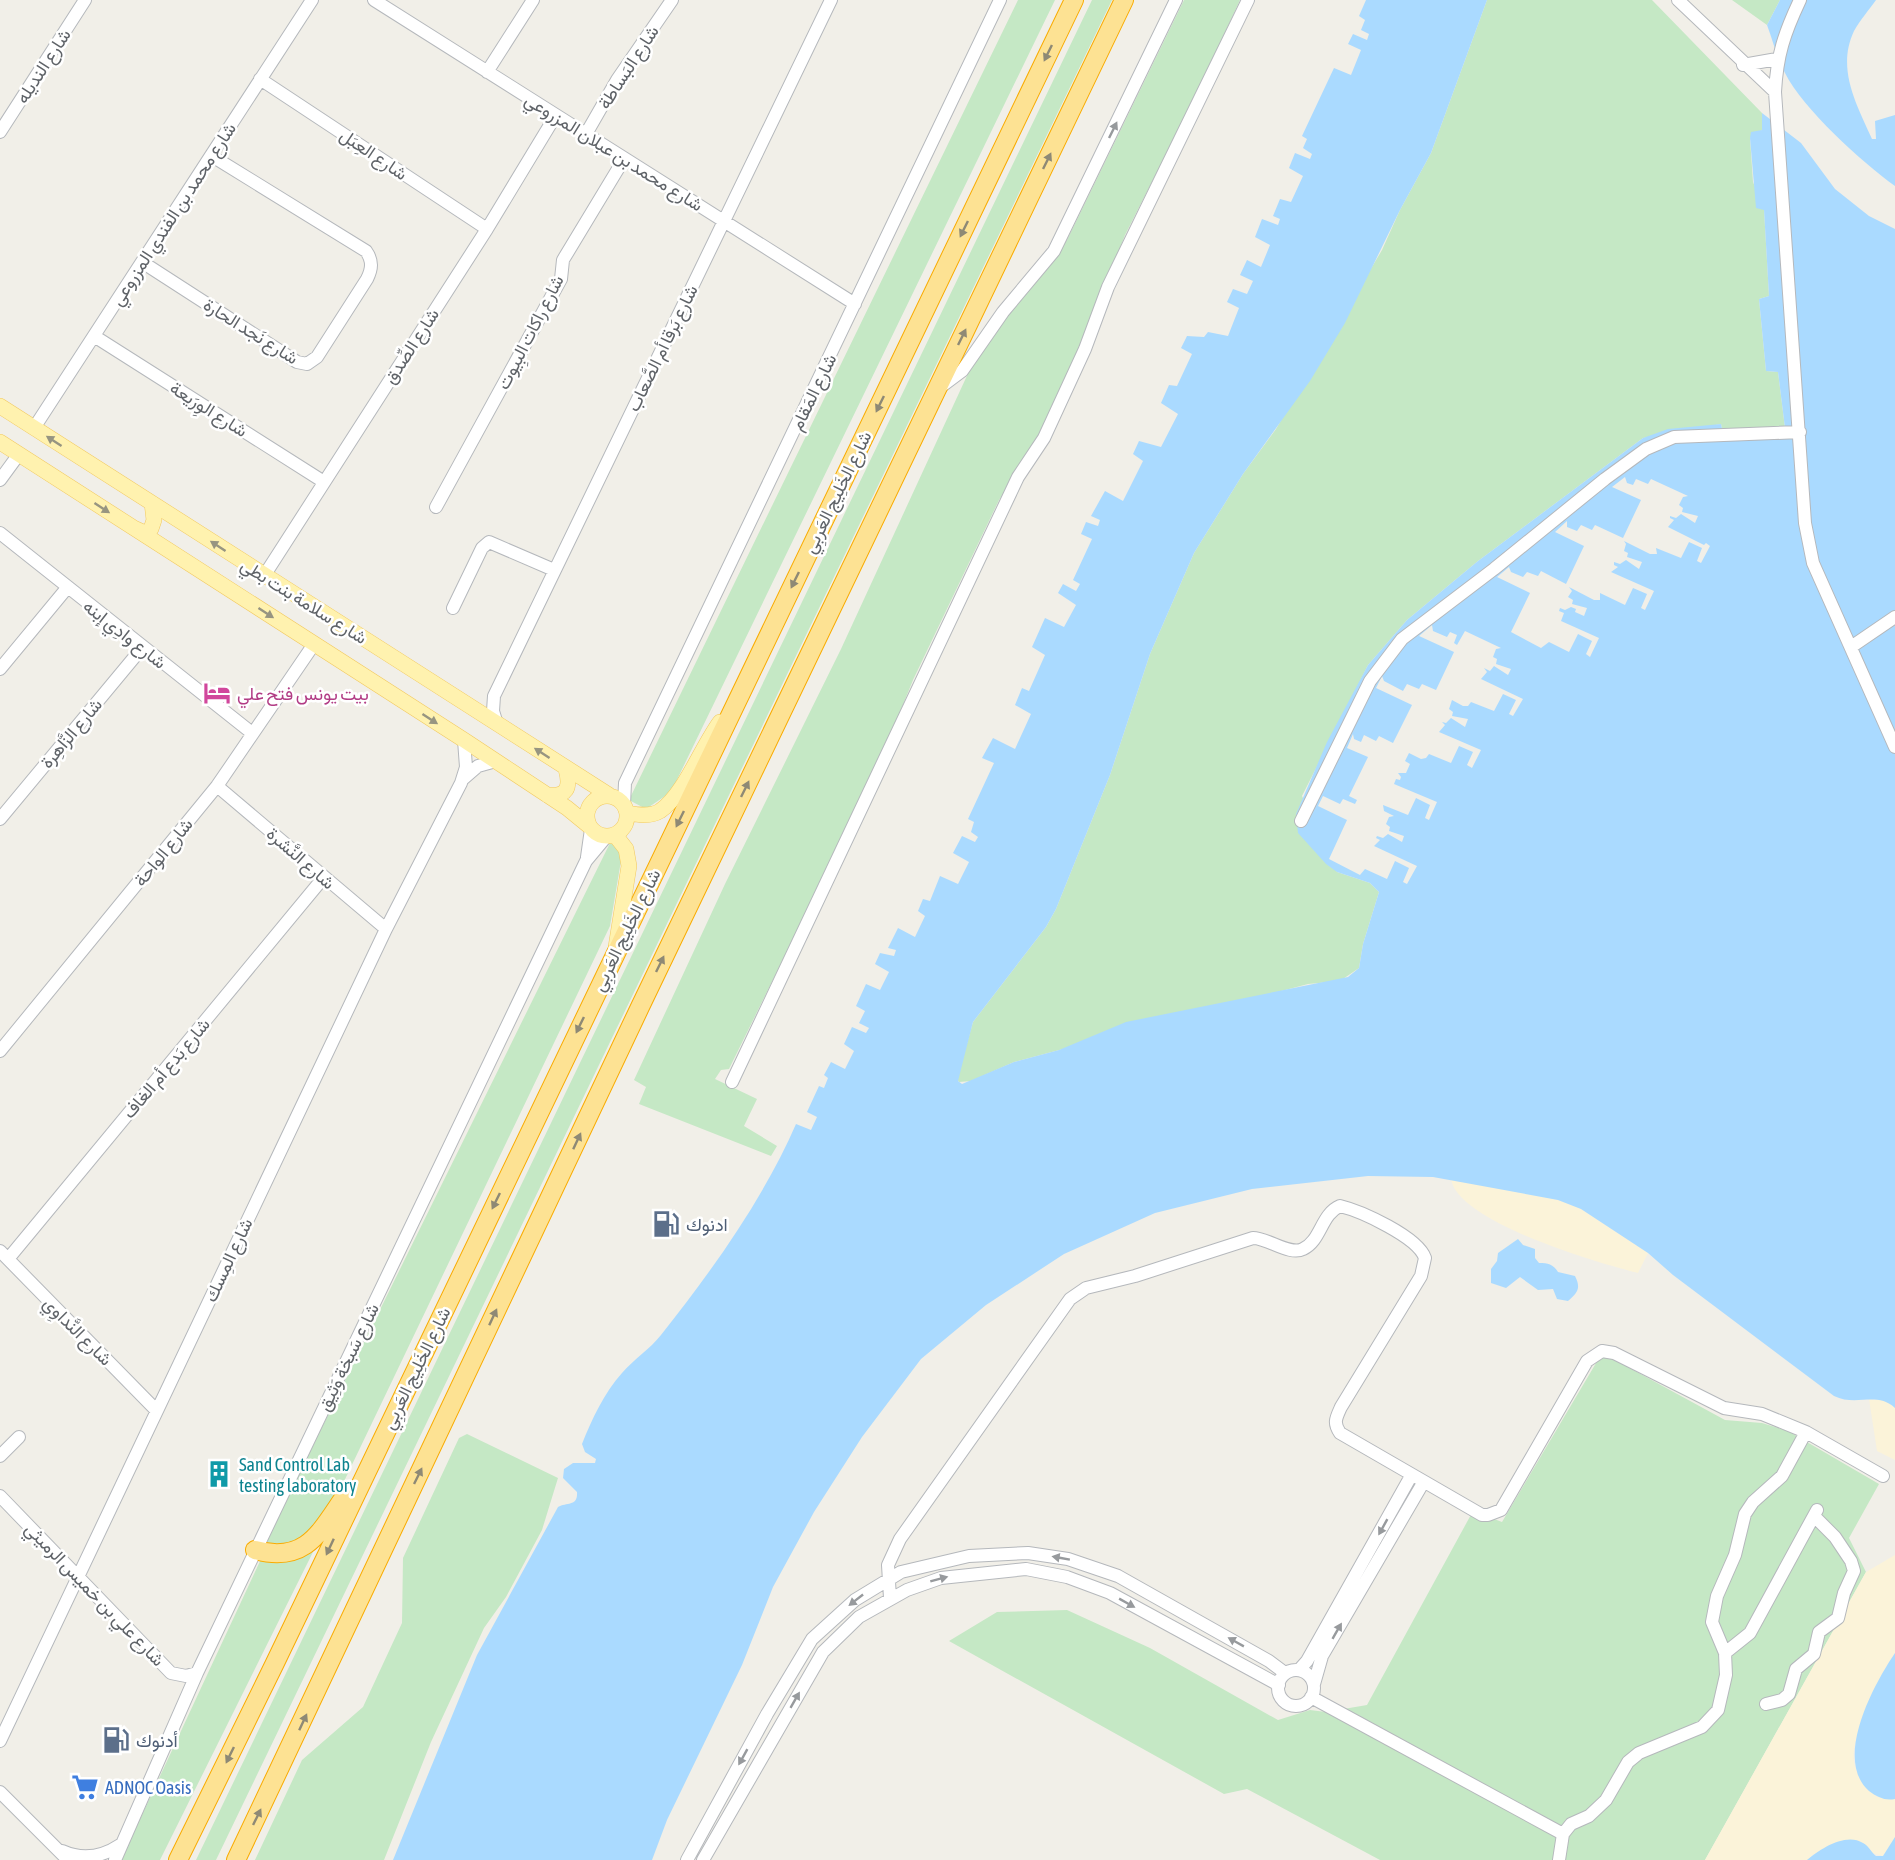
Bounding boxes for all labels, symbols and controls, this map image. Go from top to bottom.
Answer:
street label: شارع البَساطة [593,21,664,114]
street label: شارع النديله [11,25,76,108]
one-way arrow [1044,44,1053,61]
street label: شارع محمد بن عبلان المزروعي [518,88,707,220]
street label: شارع محمد بن الفندي المزروعي [106,119,244,312]
one-way arrow [1109,122,1118,139]
street label: شارع العِبَل [335,124,412,186]
one-way arrow [1042,152,1052,169]
one-way arrow [959,220,969,237]
street label: شارع راكات البِيوت [492,271,571,394]
street label: شارع بَرقا أم الصَّعاب [622,281,703,416]
street label: شارع نَجد الحارة [199,294,302,370]
street label: شارع الصِّدق [379,304,445,389]
one-way arrow [958,328,967,345]
street label: شارع المَقام [785,350,842,435]
street label: شارع الوِرَيعة [164,377,252,445]
one-way arrow [875,396,884,413]
street label: شارع الخَلِيج العَربِي [798,428,880,559]
one-way arrow [46,436,62,447]
one-way arrow [94,502,110,513]
one-way arrow [210,541,226,552]
street label: شارع سلامة بنت بطي [234,554,371,653]
one-way arrow [791,572,800,589]
street label: شارع وادِي إبنه [76,595,171,677]
one-way arrow [258,608,274,619]
hotel icon: بيت يونس فتح علي [202,678,232,708]
place label: بيت يونس فتح علي [237,683,369,709]
street label: شارع الزَّاهِرة [36,694,108,773]
one-way arrow [422,713,438,724]
one-way arrow [534,747,550,759]
one-way arrow [740,780,749,797]
one-way arrow [676,810,685,827]
street label: شارع الواحة [129,814,198,892]
street label: شارع النَّشرة [261,823,339,895]
street label: شارع الخَلِيج العَربِي [587,866,669,997]
one-way arrow [656,956,665,973]
street label: شارع بَدع أم الغاف [118,1014,216,1124]
one-way arrow [576,1017,585,1034]
one-way arrow [572,1132,581,1149]
one-way arrow [491,1192,501,1209]
fuel station icon: ادنوك [651,1209,681,1239]
place label: ادنوك [686,1214,728,1236]
street label: شارع المِسك [199,1215,258,1306]
street label: شارع النَّداوِي [36,1292,117,1373]
street label: شارع سَبخة وَثِيق [313,1300,385,1415]
street label: شارع الخَلِيج العَربِي [377,1304,459,1435]
one-way arrow [489,1308,498,1325]
place label: Sand Control Lab testing laboratory [239,1454,356,1496]
building icon: Sand Control Lab testing laboratory [204,1459,234,1489]
one-way arrow [413,1467,422,1484]
street label: شارع علي بن خميس الرميثي [17,1518,169,1674]
one-way arrow [1378,1519,1388,1536]
one-way arrow [326,1539,335,1556]
one-way arrow [1051,1553,1070,1562]
one-way arrow [930,1574,948,1583]
one-way arrow [848,1594,864,1607]
one-way arrow [1119,1598,1136,1608]
one-way arrow [1331,1623,1342,1639]
one-way arrow [1227,1637,1244,1647]
one-way arrow [790,1691,800,1708]
one-way arrow [298,1713,307,1730]
fuel station icon: أدنوك [101,1725,131,1755]
place label: أدنوك [136,1730,178,1752]
one-way arrow [225,1747,234,1764]
one-way arrow [738,1749,748,1766]
supermarket icon: ADNOC Oasis [70,1772,100,1802]
place label: ADNOC Oasis [105,1777,191,1798]
one-way arrow [252,1809,262,1826]

